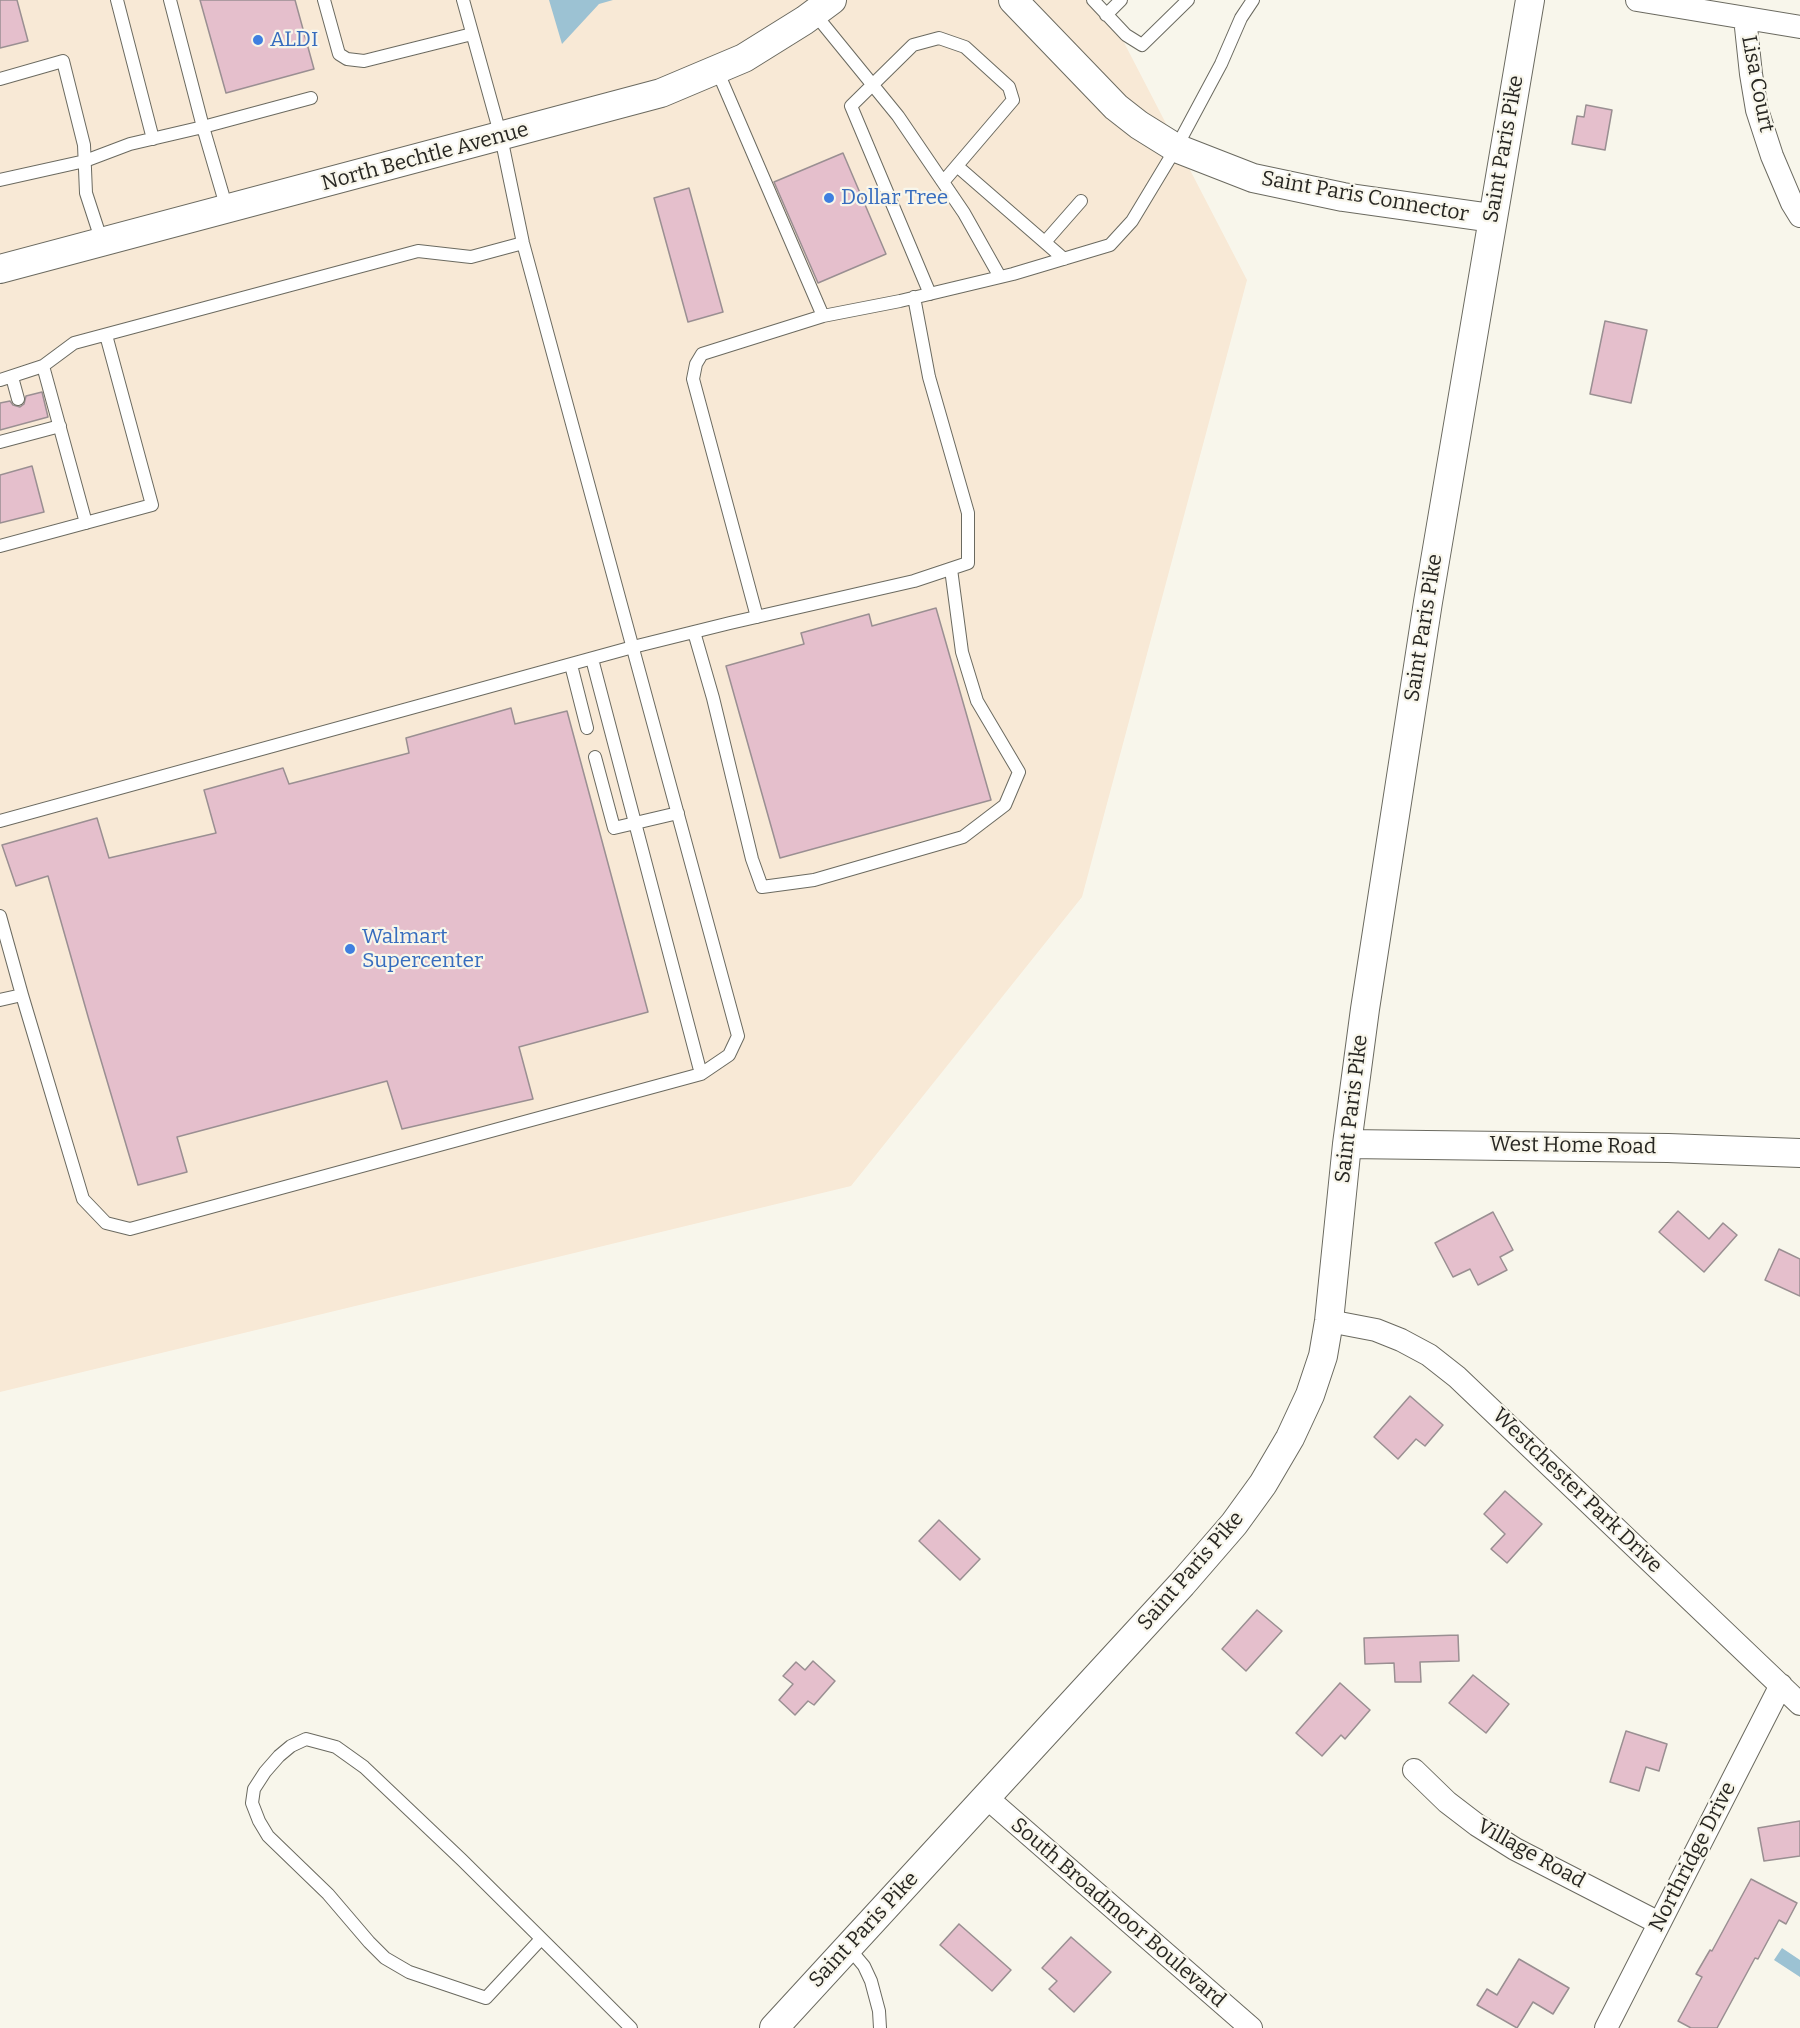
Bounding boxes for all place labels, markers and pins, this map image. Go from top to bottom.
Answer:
place label: ALDI [270,27,318,53]
marker: ALDI [251,33,265,47]
place label: Dollar Tree [841,185,948,211]
marker: Dollar Tree [822,191,836,205]
place label: Walmart Supercenter [362,924,483,974]
marker: Walmart Supercenter [343,942,357,956]

